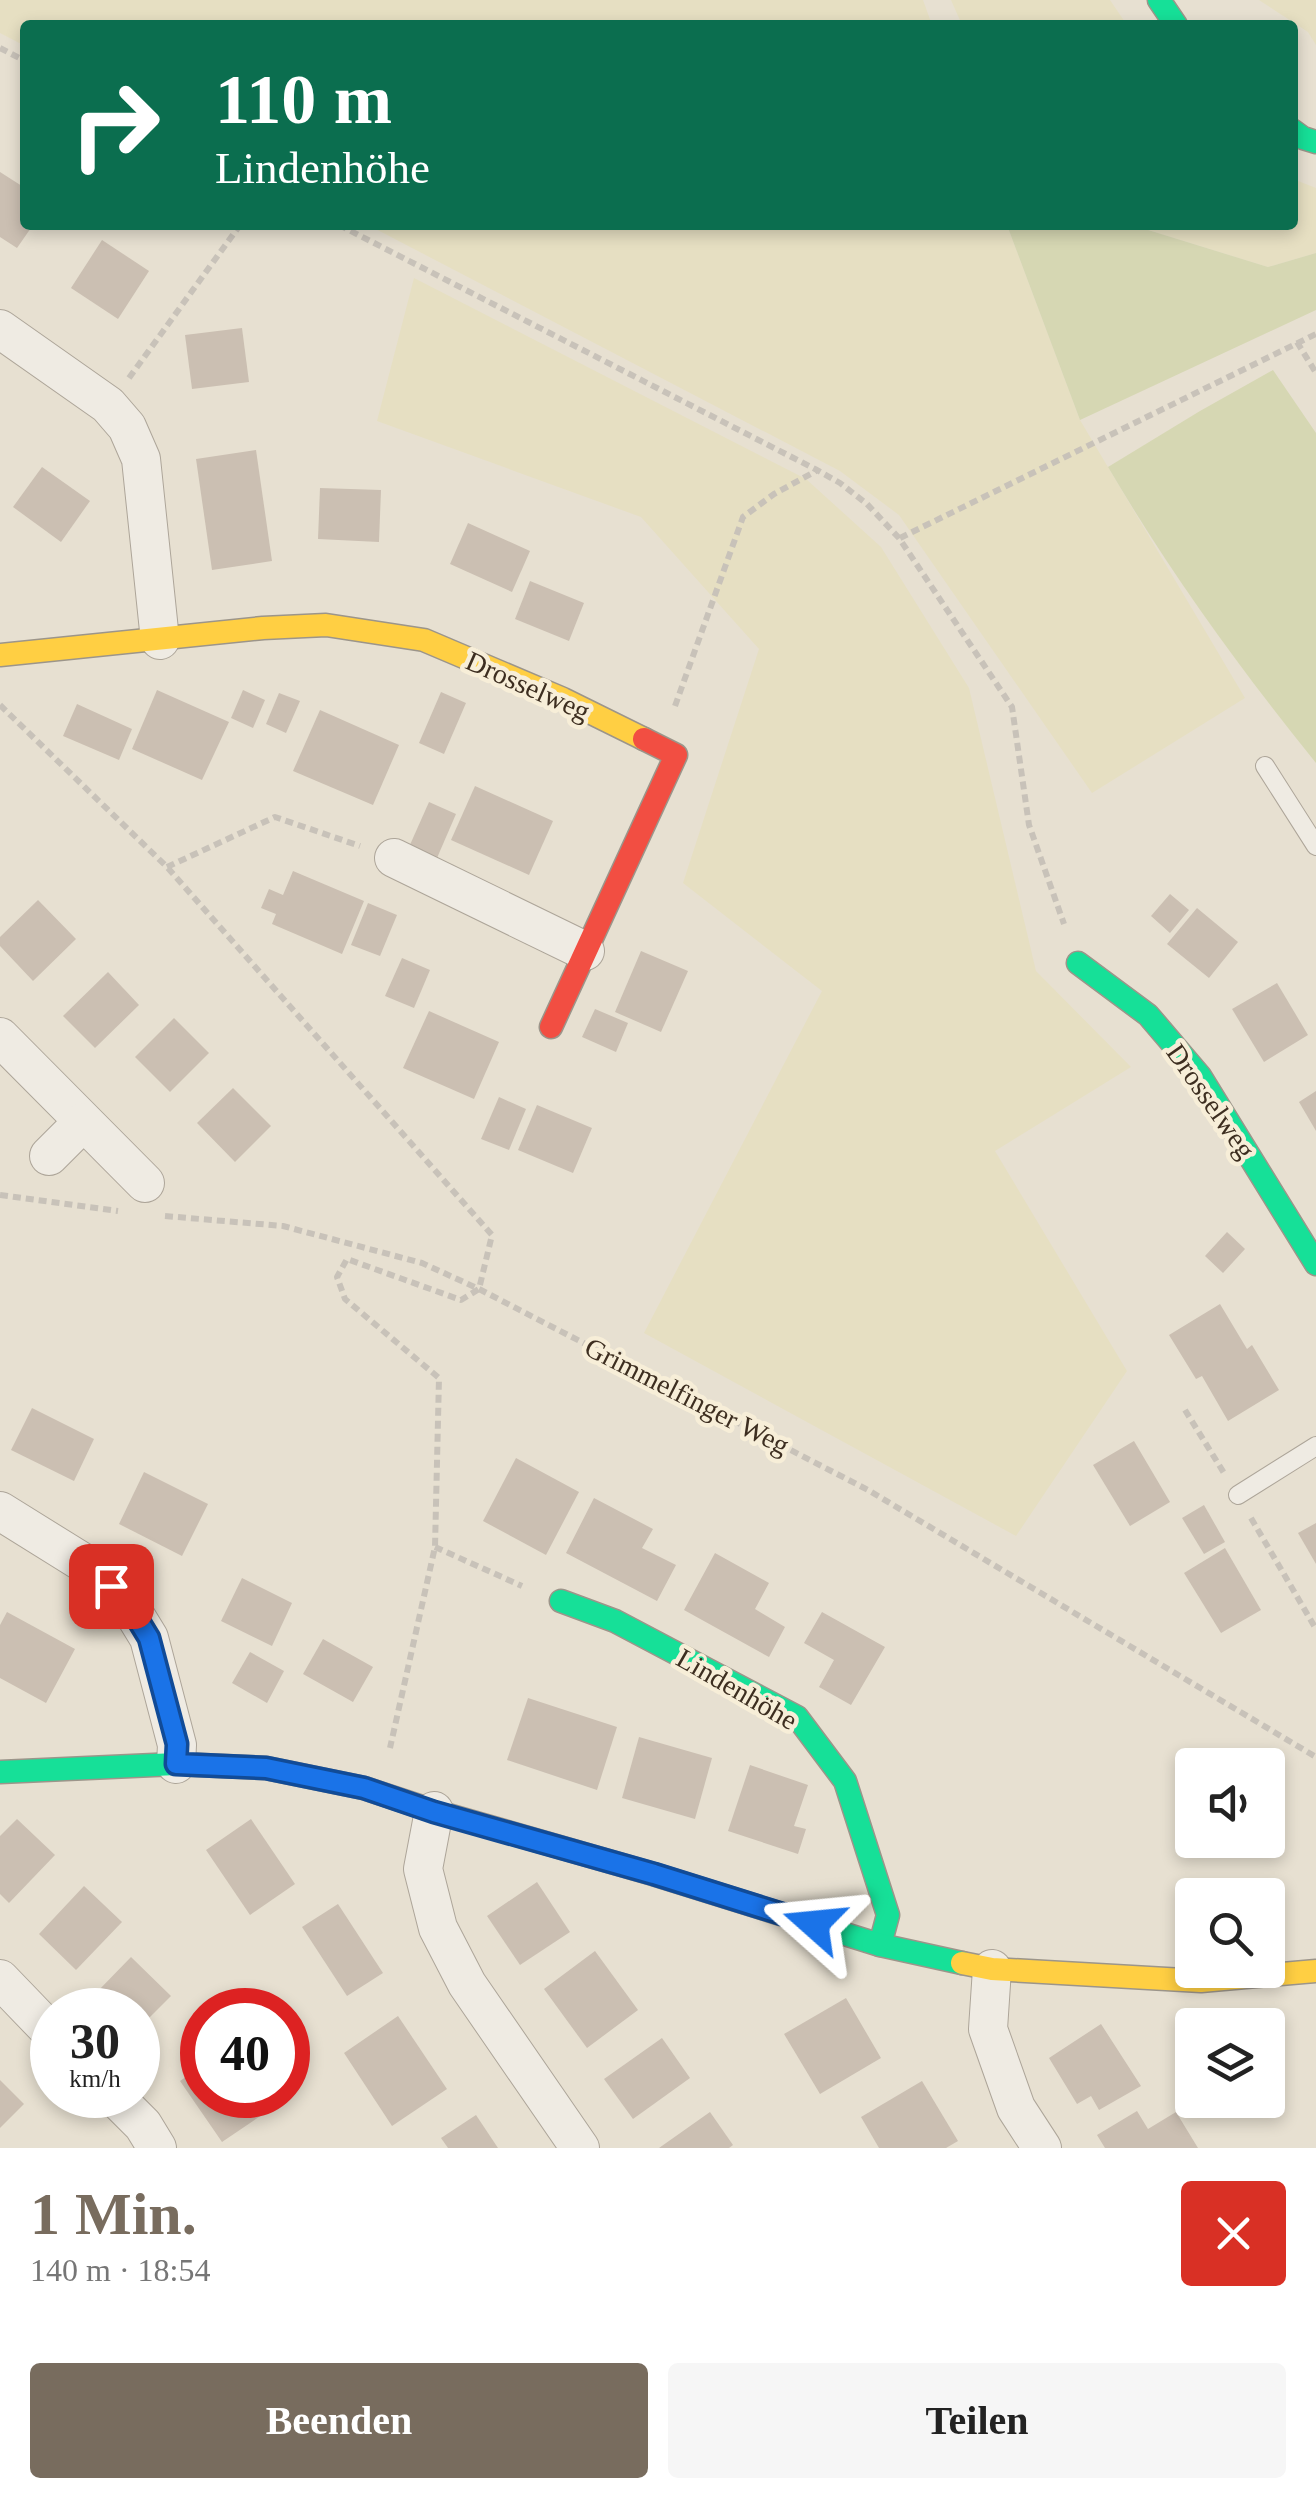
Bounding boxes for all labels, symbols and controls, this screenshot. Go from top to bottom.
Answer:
icon: right [50,60,180,190]
text: 110 m [215,61,392,138]
text: Lindenhöhe [215,143,430,193]
street label: Drosselweg [461,645,595,727]
street label: Drosselweg [1160,1038,1262,1164]
street label: Grimmelfinger Weg [580,1331,794,1461]
pin [69,1544,154,1629]
icon: arrive [84,1559,139,1614]
street label: Lindenhöhe [671,1642,803,1736]
map controls [1175,1748,1285,2118]
button: sound [1175,1748,1285,1858]
position arrow [762,1872,866,1976]
button: search [1175,1878,1285,1988]
speed limit sign: 40 [180,1988,310,2118]
button: layers [1175,2008,1285,2118]
text: 30 [70,2013,120,2069]
text: km/h [69,2065,121,2092]
text: 1 Min. [30,2181,197,2247]
button: close [1181,2181,1286,2286]
text: 140 m · 18:54 [30,2252,210,2288]
button: Beenden [30,2363,648,2478]
button: Teilen [668,2363,1286,2478]

